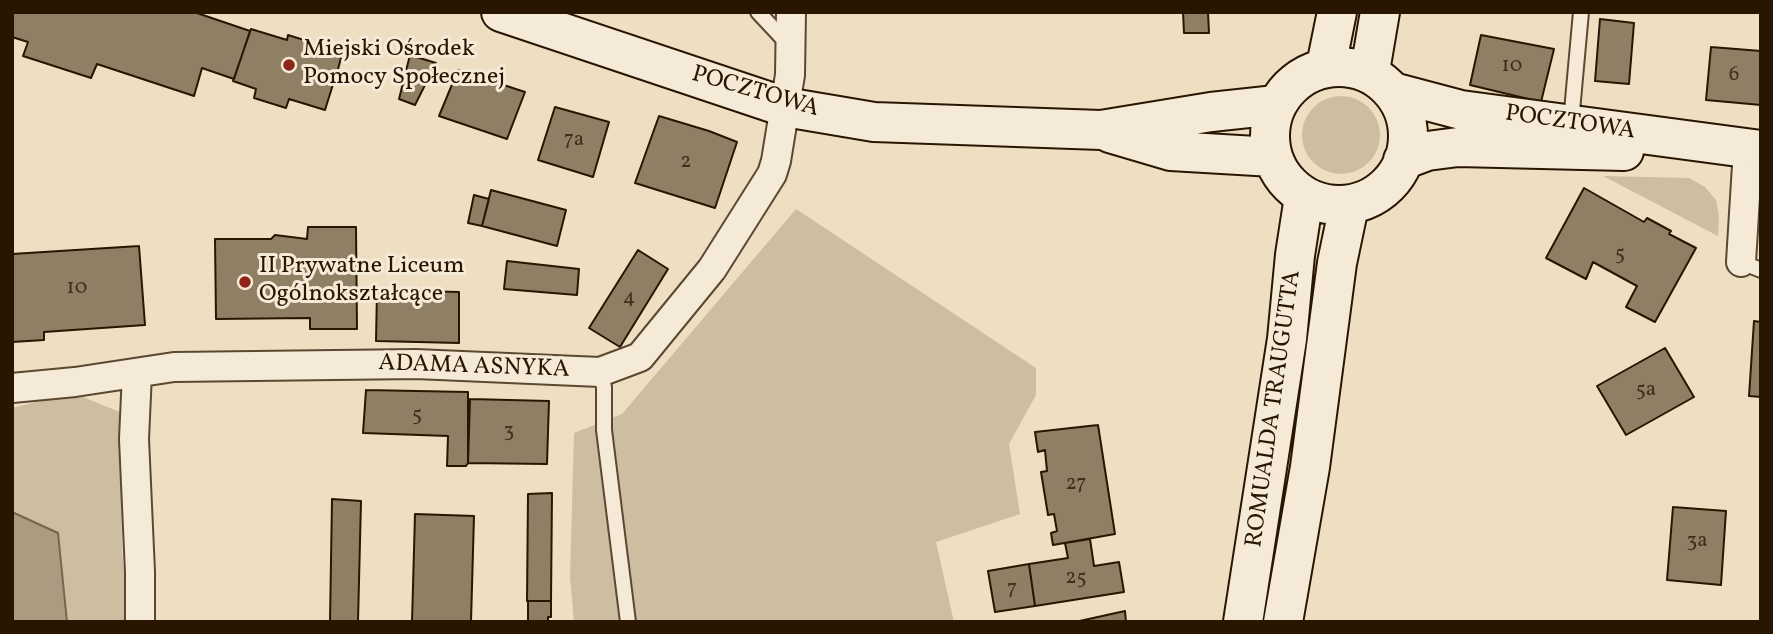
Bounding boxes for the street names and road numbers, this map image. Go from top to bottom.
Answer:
street label: POCZTOWA [688,61,822,125]
street label: POCZTOWA [1503,101,1637,147]
street label: ROMUALDA TRAUGUTTA [1241,269,1309,549]
street label: ADAMA ASNYKA [378,350,570,386]

